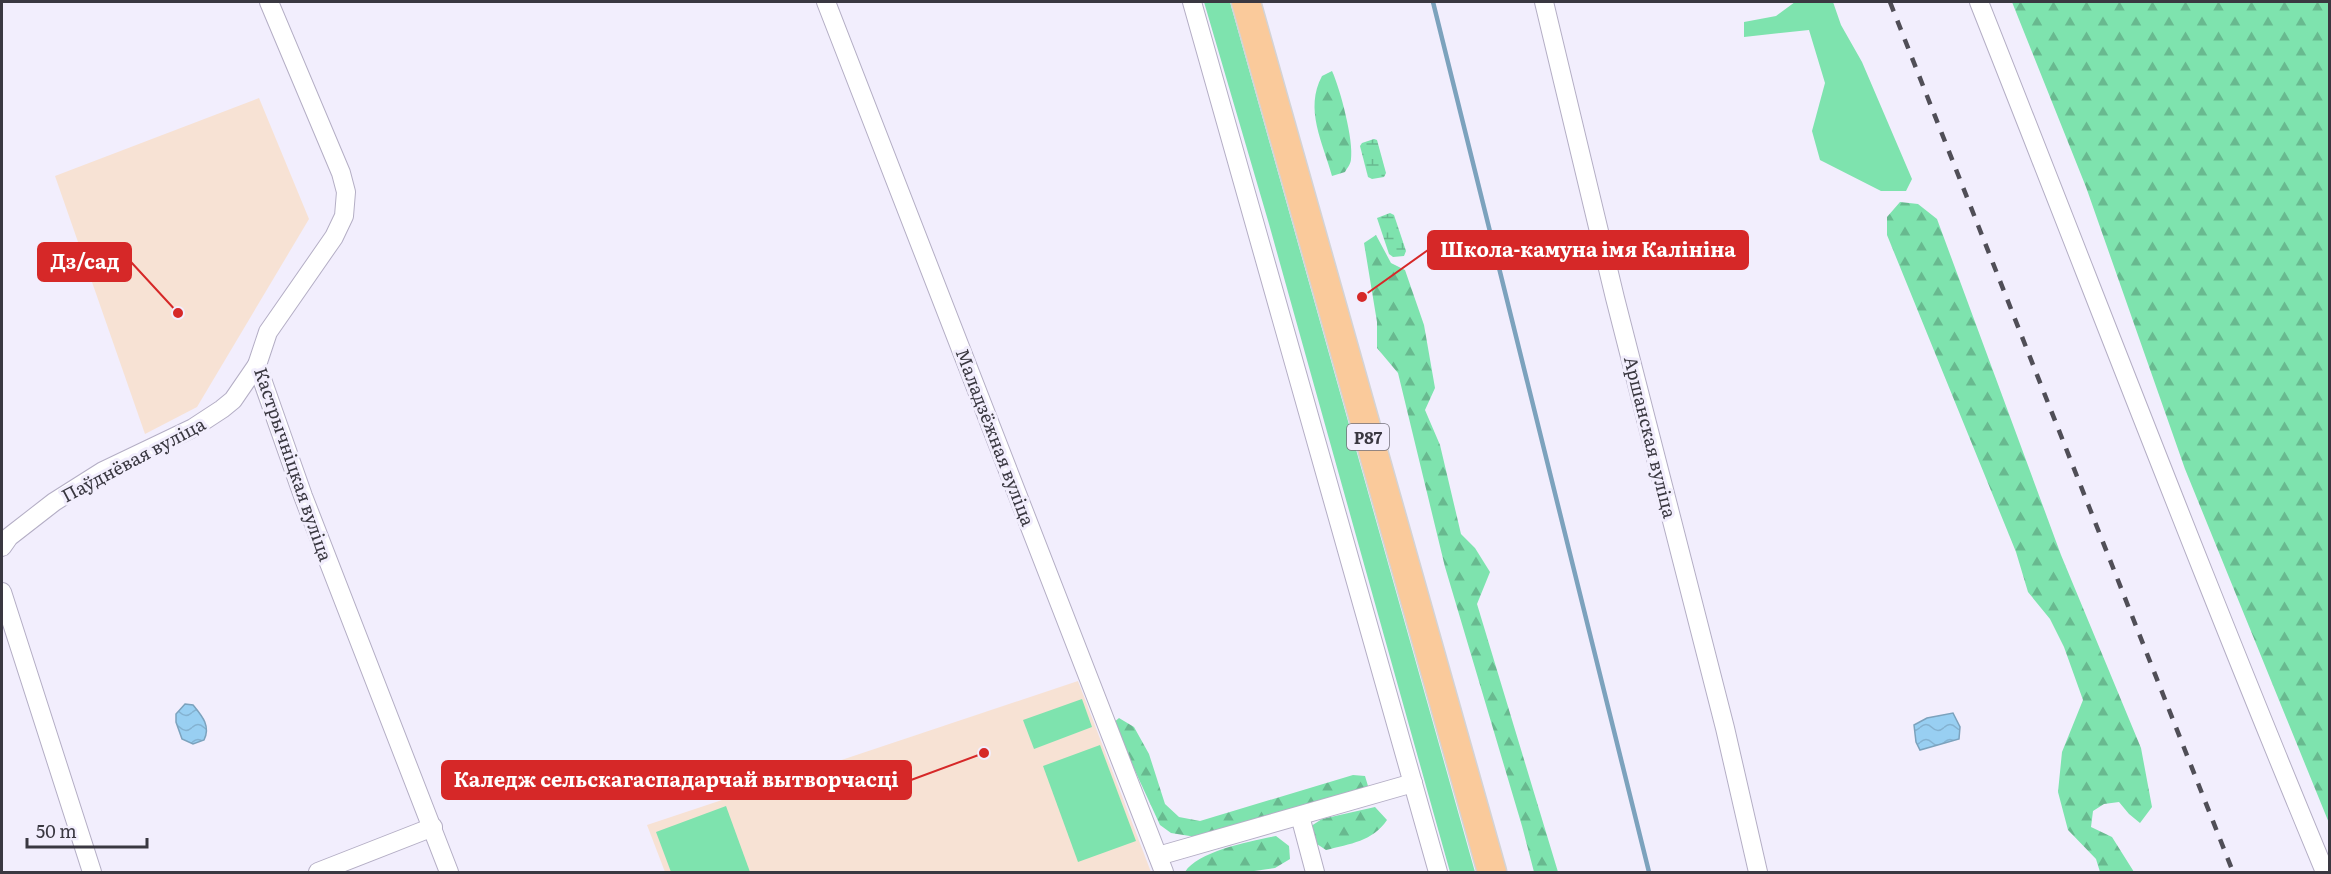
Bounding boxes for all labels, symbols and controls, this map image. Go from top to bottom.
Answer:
callout: Школа-камуна імя Калініна [1428,231,1748,269]
text: Школа-камуна імя Калініна [1440,233,1736,263]
callout: Дз/сад [38,243,131,281]
text: Дз/сад [50,245,120,275]
street label: Маладзёжная вуліца [950,344,1042,530]
street label: Аршанская вуліца [1618,353,1684,521]
street label: Кастрычніцкая вуліца [248,363,340,565]
street label: Паўднёвая вуліца [56,409,210,508]
road number: Р87 [1347,424,1389,450]
callout: Каледж сельскагаспадарчай вытворчасці [442,761,911,799]
text: Каледж сельскагаспадарчай вытворчасці [453,763,899,793]
scale bar [27,811,147,849]
text: 50 m [36,817,77,844]

